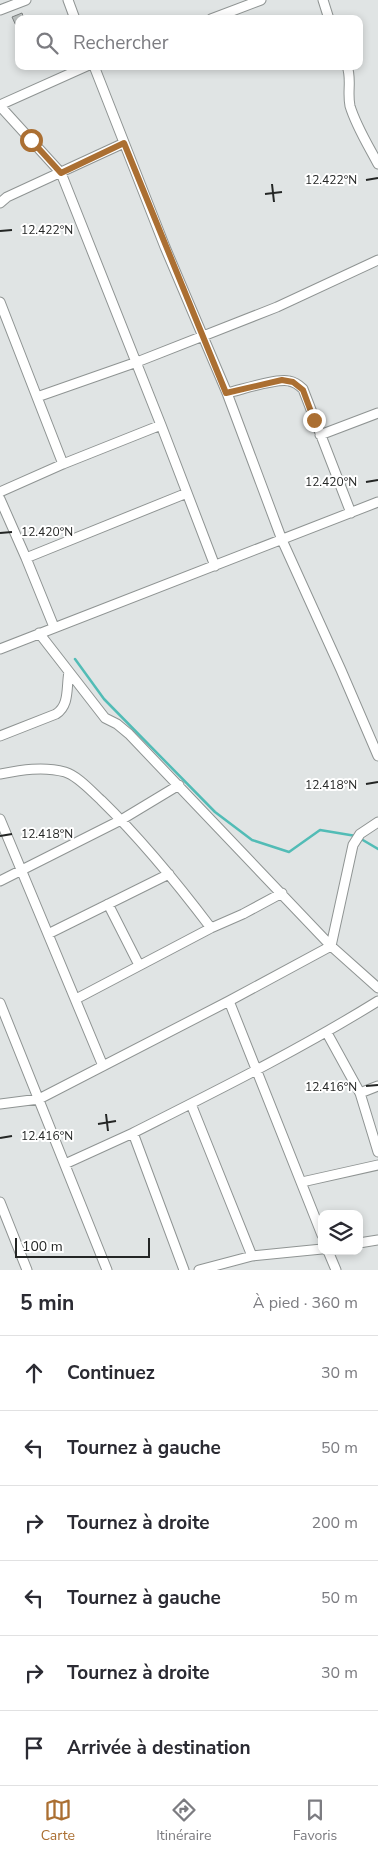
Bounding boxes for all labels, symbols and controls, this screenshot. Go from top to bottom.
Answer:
search box [15,15,363,70]
icon: search [33,29,61,57]
text: Rechercher [73,30,168,56]
route start [20,129,43,152]
text: 12.422°N [305,172,357,188]
text: 12.422°N [21,222,73,238]
route end [303,409,326,432]
text: 12.420°N [305,474,357,490]
text: 12.420°N [21,524,73,540]
text: 12.418°N [305,777,357,793]
text: 12.418°N [21,826,73,842]
text: 12.416°N [305,1079,357,1095]
text: 12.416°N [21,1128,73,1144]
map controls [318,1210,363,1255]
button: layers [318,1210,363,1255]
scale bar [15,1235,150,1258]
text: 100 m [22,1237,63,1256]
text: 5 min [20,1289,74,1317]
text: À pied · 360 m [253,1292,358,1314]
icon: ahead [20,1359,48,1387]
text: Continuez [67,1360,155,1386]
text: 30 m [321,1362,358,1384]
icon: left [20,1434,48,1462]
text: Tournez à gauche [67,1435,221,1461]
text: 50 m [321,1437,358,1459]
icon: right [20,1509,48,1537]
text: Tournez à droite [67,1510,210,1536]
text: 200 m [311,1512,358,1534]
icon: left [20,1584,48,1612]
text: Tournez à gauche [67,1585,221,1611]
text: 50 m [321,1587,358,1609]
icon: right [20,1659,48,1687]
text: Tournez à droite [67,1660,210,1686]
text: 30 m [321,1662,358,1684]
icon: arrive [20,1734,48,1762]
text: Arrivée à destination [67,1735,251,1761]
tab: Carte [41,1796,75,1845]
tab: Itinéraire [156,1796,211,1845]
tab: Favoris [293,1796,337,1845]

